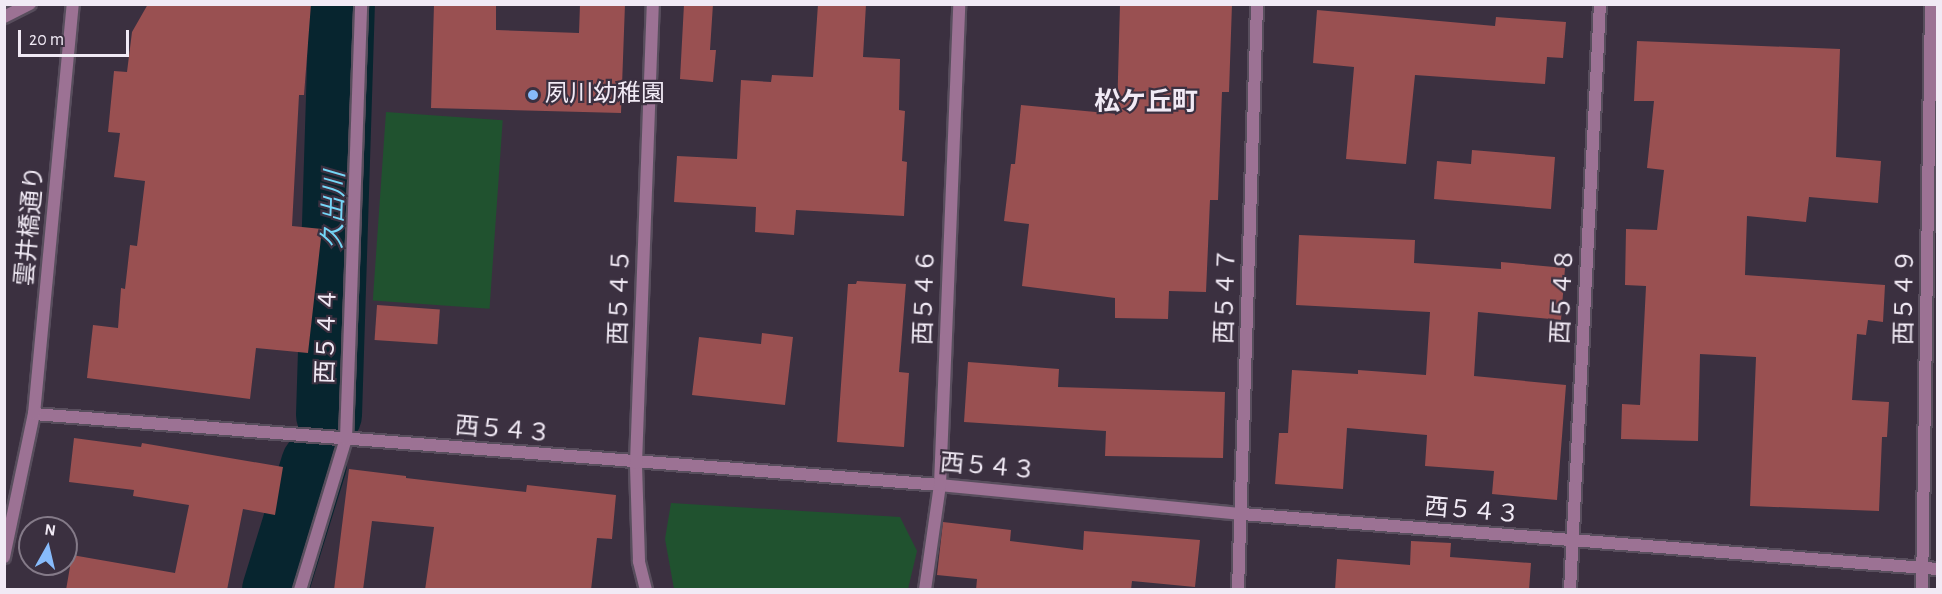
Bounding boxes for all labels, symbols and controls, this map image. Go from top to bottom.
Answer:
scale bar [21,18,132,56]
text: 20 m [29,31,64,49]
place label: 夙川幼稚園 [545,81,665,109]
district label: 松ケ丘町 [1094,87,1198,119]
marker: 夙川幼稚園 [526,88,540,102]
street label: 雲井橋通り [11,165,51,287]
water label: 久出川 [318,170,352,250]
street label: 西５４８ [1547,247,1581,345]
street label: 西５４７ [1211,248,1243,344]
street label: 西５４５ [605,249,637,345]
street label: 西５４６ [910,249,942,345]
street label: 西５４９ [1891,249,1921,345]
street label: 西５４４ [312,288,344,384]
street label: 西５４３ [454,412,552,450]
street label: 西５４３ [939,449,1037,487]
street label: 西５４３ [1423,493,1521,531]
north arrow [18,516,78,576]
text: N [44,521,57,539]

